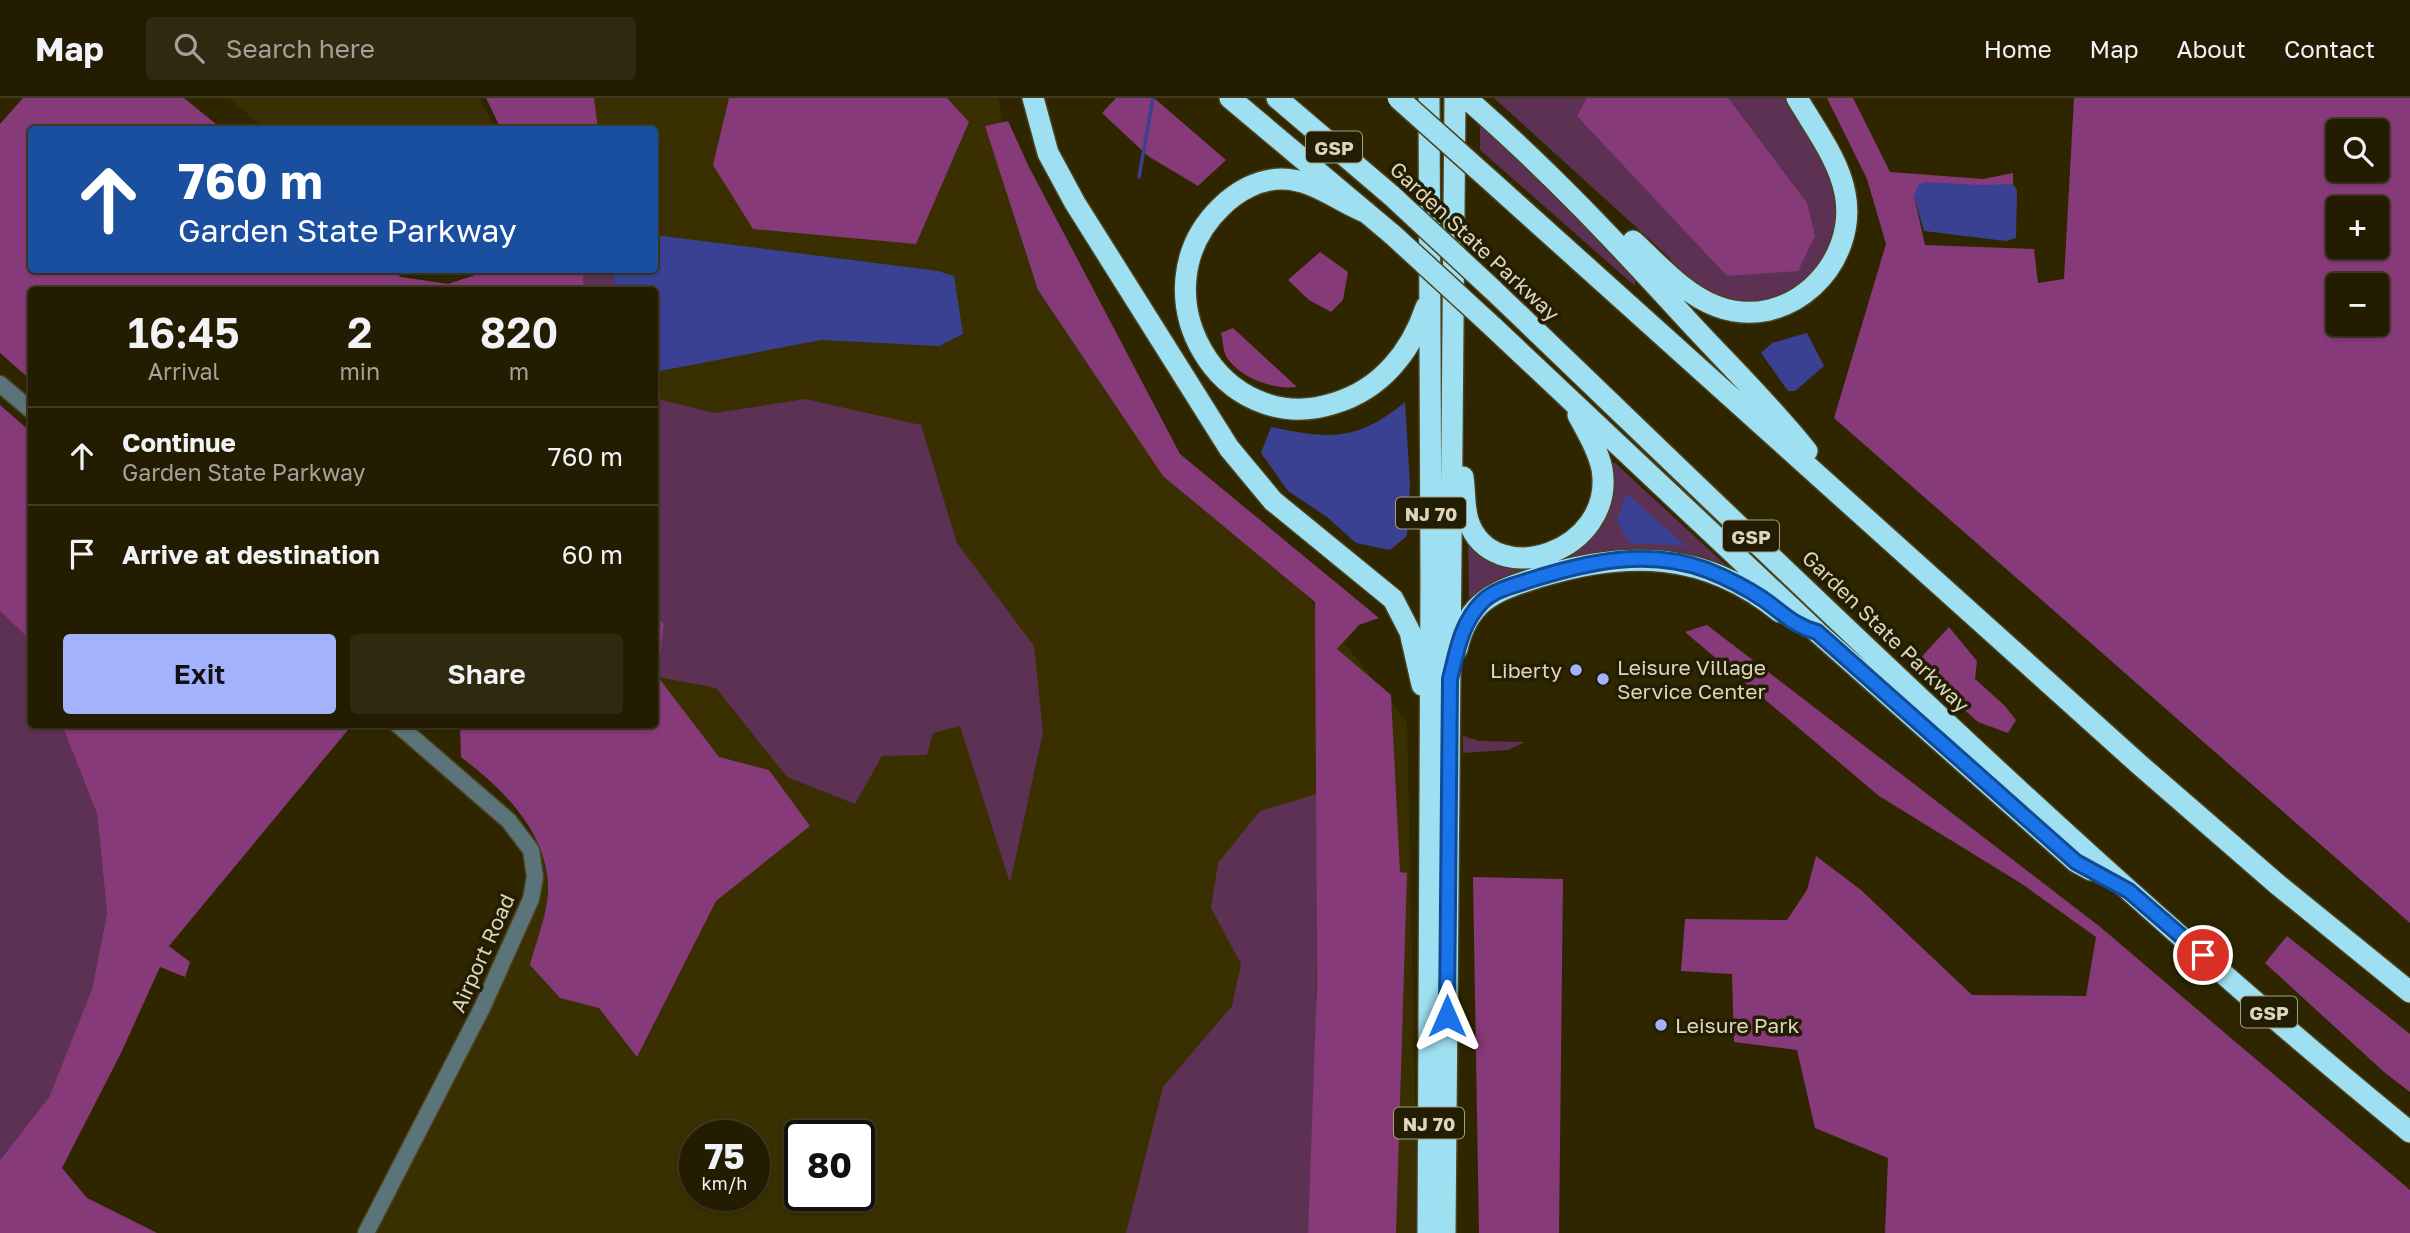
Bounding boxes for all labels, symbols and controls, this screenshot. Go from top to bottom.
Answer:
search box [146,17,636,80]
text: Map [35,29,104,68]
icon: search [170,29,208,67]
text: Search here [226,33,375,64]
text: Home [1984,34,2052,63]
text: Map [2090,34,2139,63]
text: About [2177,34,2246,63]
text: Contact [2284,34,2375,63]
map controls [2326,119,2389,336]
button: search [2326,119,2389,182]
road number: GSP [1306,132,1362,162]
text: 760 m [178,151,323,210]
icon: ahead [63,154,154,245]
street label: Garden State Parkway [1385,156,1565,326]
button: + [2326,196,2389,259]
text: Garden State Parkway [178,211,517,249]
button: − [2326,273,2389,336]
text: 16:45 [128,307,240,357]
text: 2 [347,307,372,357]
text: 820 [480,307,558,357]
text: Arrival [148,357,220,385]
text: min [339,357,380,385]
text: m [509,357,529,385]
text: Continue [122,427,236,458]
icon: ahead [63,437,101,475]
text: 760 m [548,441,623,472]
text: Garden State Parkway [122,458,365,486]
road number: NJ 70 [1396,498,1466,528]
road number: GSP [1723,520,1779,551]
icon: arrive [63,535,101,573]
text: Arrive at destination [122,539,380,570]
text: 60 m [562,539,623,570]
street label: Garden State Parkway [1797,544,1975,718]
button: Exit [63,634,336,714]
button: Share [350,634,623,714]
place label: Leisure Village Service Center [1617,654,1766,704]
place label: Liberty [1490,657,1562,683]
marker: Liberty [1568,662,1584,678]
marker: Leisure Village Service Center [1595,671,1611,687]
street label: Airport Road [444,890,520,1016]
pin [2173,925,2233,985]
icon: arrive [2184,936,2222,974]
position arrow [1410,979,1484,1053]
road number: GSP [2241,996,2297,1028]
place label: Leisure Park [1675,1012,1799,1038]
marker: Leisure Park [1653,1017,1669,1033]
road number: NJ 70 [1394,1107,1464,1138]
speed limit sign: 80 [784,1120,875,1211]
text: 75 [704,1135,745,1177]
text: km/h [702,1172,747,1194]

